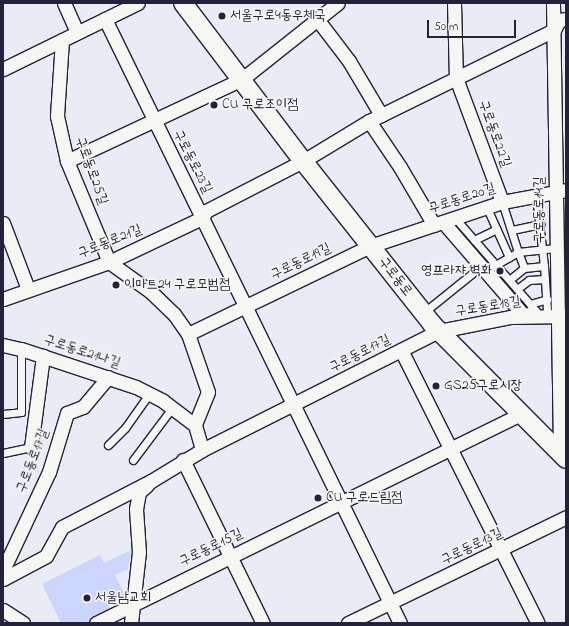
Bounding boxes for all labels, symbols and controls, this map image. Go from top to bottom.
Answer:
place label: 서울구로4동우체국 [230,8,326,24]
marker: 서울구로4동우체국 [217,11,227,21]
scale bar [429,12,518,38]
text: 50 m [434,18,458,36]
place label: CU 구로조이점 [222,97,298,113]
street label: 구로동로22길 [474,98,514,170]
marker: CU 구로조이점 [209,100,219,110]
street label: 구로동로23길 [169,127,215,197]
street label: 구로동로25길 [71,135,111,207]
street label: 구로동로14길 [532,177,548,243]
street label: 구로동로20길 [426,180,498,218]
street label: 구로동로21길 [75,222,145,262]
street label: 구로동로19길 [268,240,334,284]
street label: 구로동로 [375,254,415,300]
place label: 영프라쟈 벽화 [421,263,492,279]
marker: 영프라쟈 벽화 [495,266,505,276]
place label: 이마트24 구로모범점 [124,277,230,293]
marker: 이마트24 구로모범점 [111,280,121,290]
street label: 구로동로18길 [454,294,522,320]
street label: 구로동로17길 [327,331,393,377]
street label: 구로동로21나길 [42,332,122,372]
place label: GS25구로시장 [444,378,522,394]
marker: GS25구로시장 [431,381,441,391]
street label: 구로동로17길 [13,427,53,495]
place label: CU 구로드림점 [326,490,402,506]
marker: CU 구로드림점 [313,493,323,503]
street label: 구로동로15길 [176,525,246,571]
street label: 구로동로13길 [438,525,506,569]
place label: 서울남교회 [95,590,151,606]
marker: 서울남교회 [82,593,92,603]

